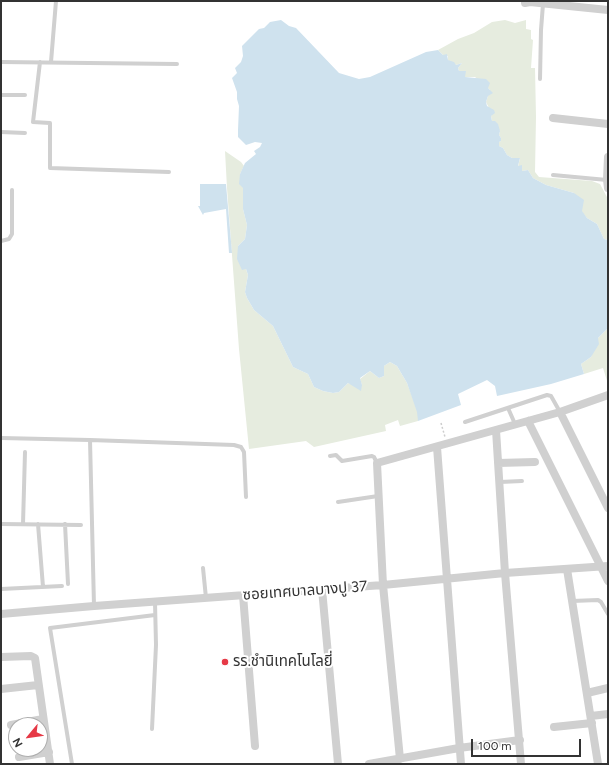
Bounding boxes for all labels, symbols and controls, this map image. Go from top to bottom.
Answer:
street label: ซอยเทศบาลบางปู 37 [242,578,368,604]
place label: รร.ชำนิเทคโนโลยี่ [233,653,333,671]
marker: รร.ชำนิเทคโนโลยี่ [220,657,230,667]
north arrow [8,717,48,757]
scale bar [473,731,583,757]
text: N [10,736,26,749]
text: 100 m [478,739,512,753]

